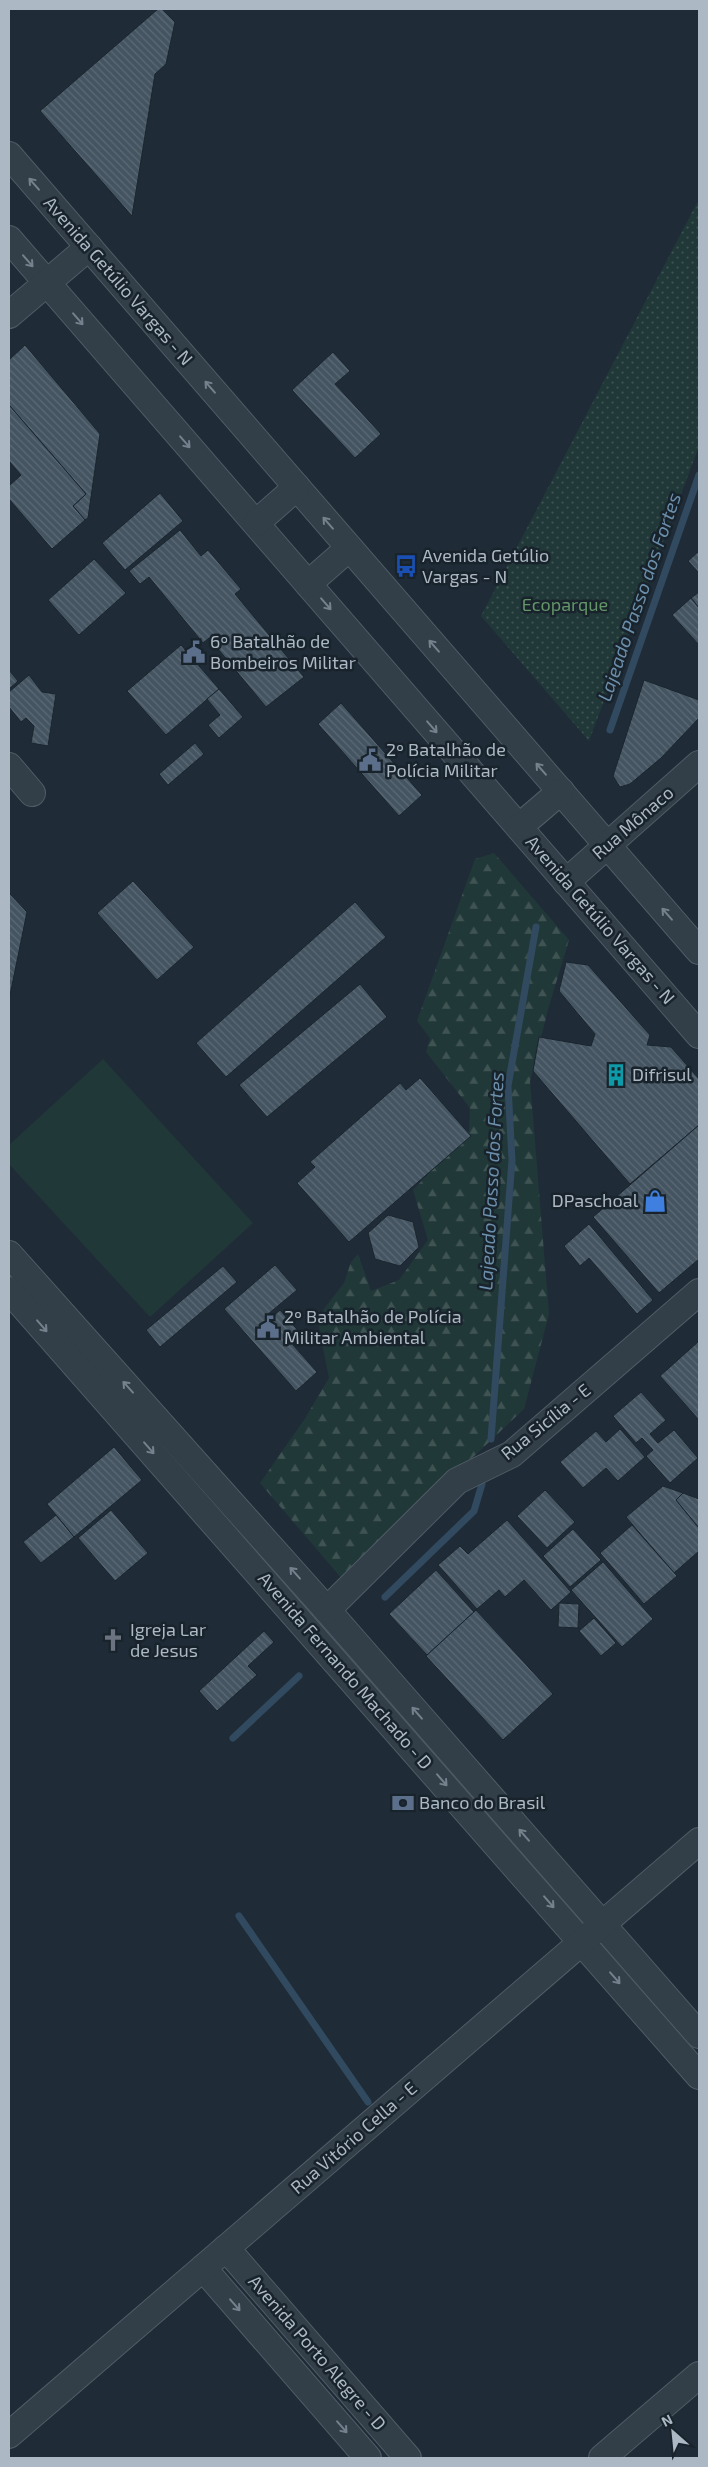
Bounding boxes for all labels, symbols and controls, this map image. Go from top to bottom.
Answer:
one-way arrow [28,177,40,190]
street label: Avenida Getúlio Vargas - N [40,192,198,369]
one-way arrow [22,254,33,267]
one-way arrow [73,313,84,326]
one-way arrow [204,381,216,394]
one-way arrow [179,435,190,448]
water label: Lajeado Passo dos Fortes [592,490,685,704]
one-way arrow [323,517,334,530]
place label: Avenida Getúlio Vargas - N [422,544,549,587]
bus stop icon: Avenida Getúlio Vargas - N [393,553,419,579]
park label: Ecoparque [522,593,608,615]
one-way arrow [320,598,332,611]
place label: 6º Batalhão de Bombeiros Militar [210,630,356,673]
public building icon: 6º Batalhão de Bombeiros Militar [181,639,207,665]
one-way arrow [429,640,440,653]
one-way arrow [426,721,438,734]
place label: 2º Batalhão de Polícia Militar [386,738,506,781]
public building icon: 2º Batalhão de Polícia Militar [357,747,383,773]
one-way arrow [535,762,547,775]
street label: Rua Mônaco [587,781,677,864]
street label: Avenida Getúlio Vargas - N [522,831,680,1008]
one-way arrow [662,908,673,921]
building icon: Difrisul [603,1062,629,1088]
place label: Difrisul [632,1063,692,1085]
water label: Lajeado Passo dos Fortes [473,1071,508,1291]
shop icon: DPaschoal [642,1188,668,1214]
place label: DPaschoal [552,1189,639,1211]
place label: 2º Batalhão de Polícia Militar Ambiental [284,1305,462,1348]
public building icon: 2º Batalhão de Polícia Militar Ambiental [255,1314,281,1340]
one-way arrow [36,1320,48,1333]
street label: Rua Sicília - E [496,1378,595,1464]
one-way arrow [122,1381,133,1394]
one-way arrow [143,1442,155,1455]
street label: Avenida Fernando Machado - D [254,1567,437,1773]
one-way arrow [289,1567,300,1580]
place label: Igreja Lar de Jesus [130,1618,206,1661]
church icon: Igreja Lar de Jesus [100,1627,126,1653]
one-way arrow [411,1707,422,1720]
one-way arrow [436,1774,447,1787]
bank icon: Banco do Brasil [390,1790,416,1816]
place label: Banco do Brasil [419,1791,546,1813]
one-way arrow [518,1829,530,1842]
one-way arrow [543,1896,555,1909]
one-way arrow [609,1971,620,1984]
street label: Rua Vitório Cella - E [286,2076,421,2198]
street label: Avenida Porto Alegre - D [244,2270,391,2435]
one-way arrow [229,2298,241,2311]
north arrow [648,2407,698,2457]
text: N [659,2410,675,2430]
one-way arrow [336,2421,347,2434]

